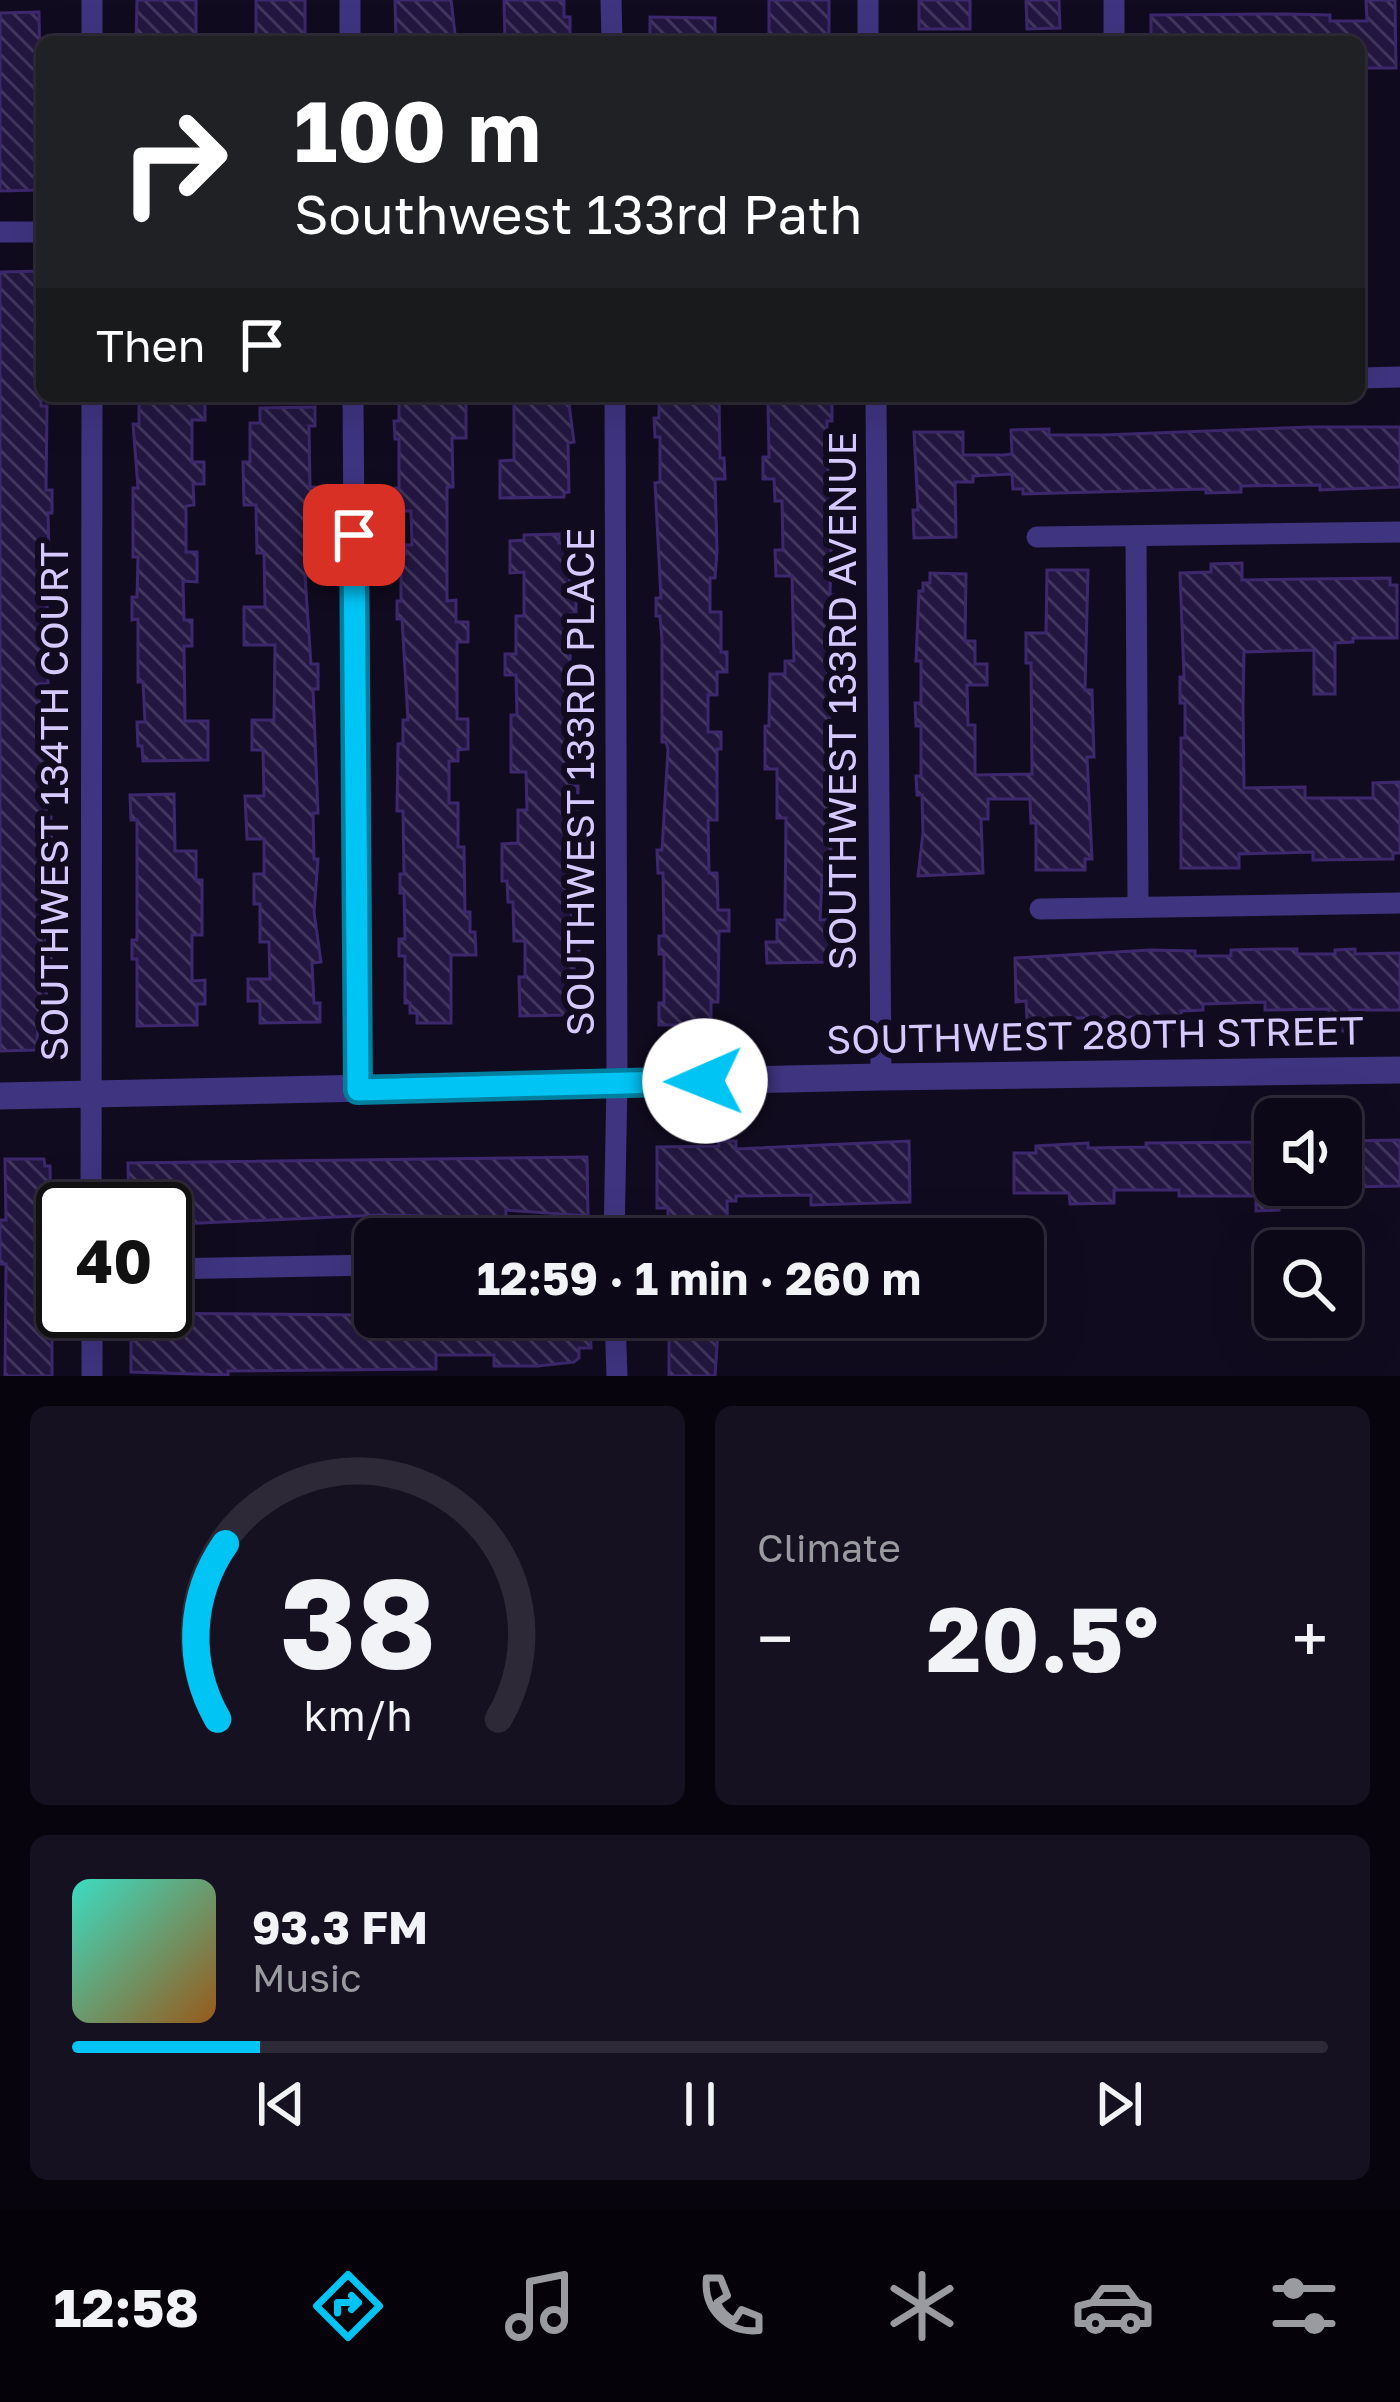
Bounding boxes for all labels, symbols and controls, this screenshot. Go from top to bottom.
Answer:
text: 100 m [294,80,541,180]
icon: right [96,84,252,240]
text: Southwest 133rd Path [294,181,862,246]
icon: arrive [229,312,295,378]
text: Then [96,318,205,372]
street label: SOUTHWEST 133RD AVENUE [818,432,865,970]
pin [303,484,405,586]
icon: arrive [321,502,387,568]
street label: SOUTHWEST 133RD PLACE [556,528,603,1036]
street label: SOUTHWEST 134TH COURT [30,542,77,1062]
street label: SOUTHWEST 280TH STREET [826,1006,1364,1063]
position arrow [642,1018,768,1144]
map controls [1254,1098,1362,1338]
button: sound [1254,1098,1362,1206]
speed limit sign: 40 [36,1182,192,1338]
button: search [1254,1230,1362,1338]
text: 12:59 · 1 min · 260 m [477,1251,921,1305]
text: Climate [757,1524,901,1571]
text: 38 [279,1546,435,1695]
text: 20.5° [926,1584,1159,1692]
text: − [757,1598,793,1678]
text: + [1292,1598,1328,1678]
text: km/h [303,1688,412,1739]
text: 93.3 FM [252,1900,428,1954]
text: Music [252,1954,362,2001]
icon: previous [248,2071,314,2137]
icon: pause [667,2071,733,2137]
icon: next [1086,2071,1152,2137]
icon: directions [306,2264,390,2348]
icon: music [498,2264,582,2348]
icon: phone [689,2264,773,2348]
icon: climate [880,2264,964,2348]
icon: car [1071,2264,1155,2348]
icon: filters [1262,2264,1346,2348]
text: 12:58 [54,2274,199,2339]

